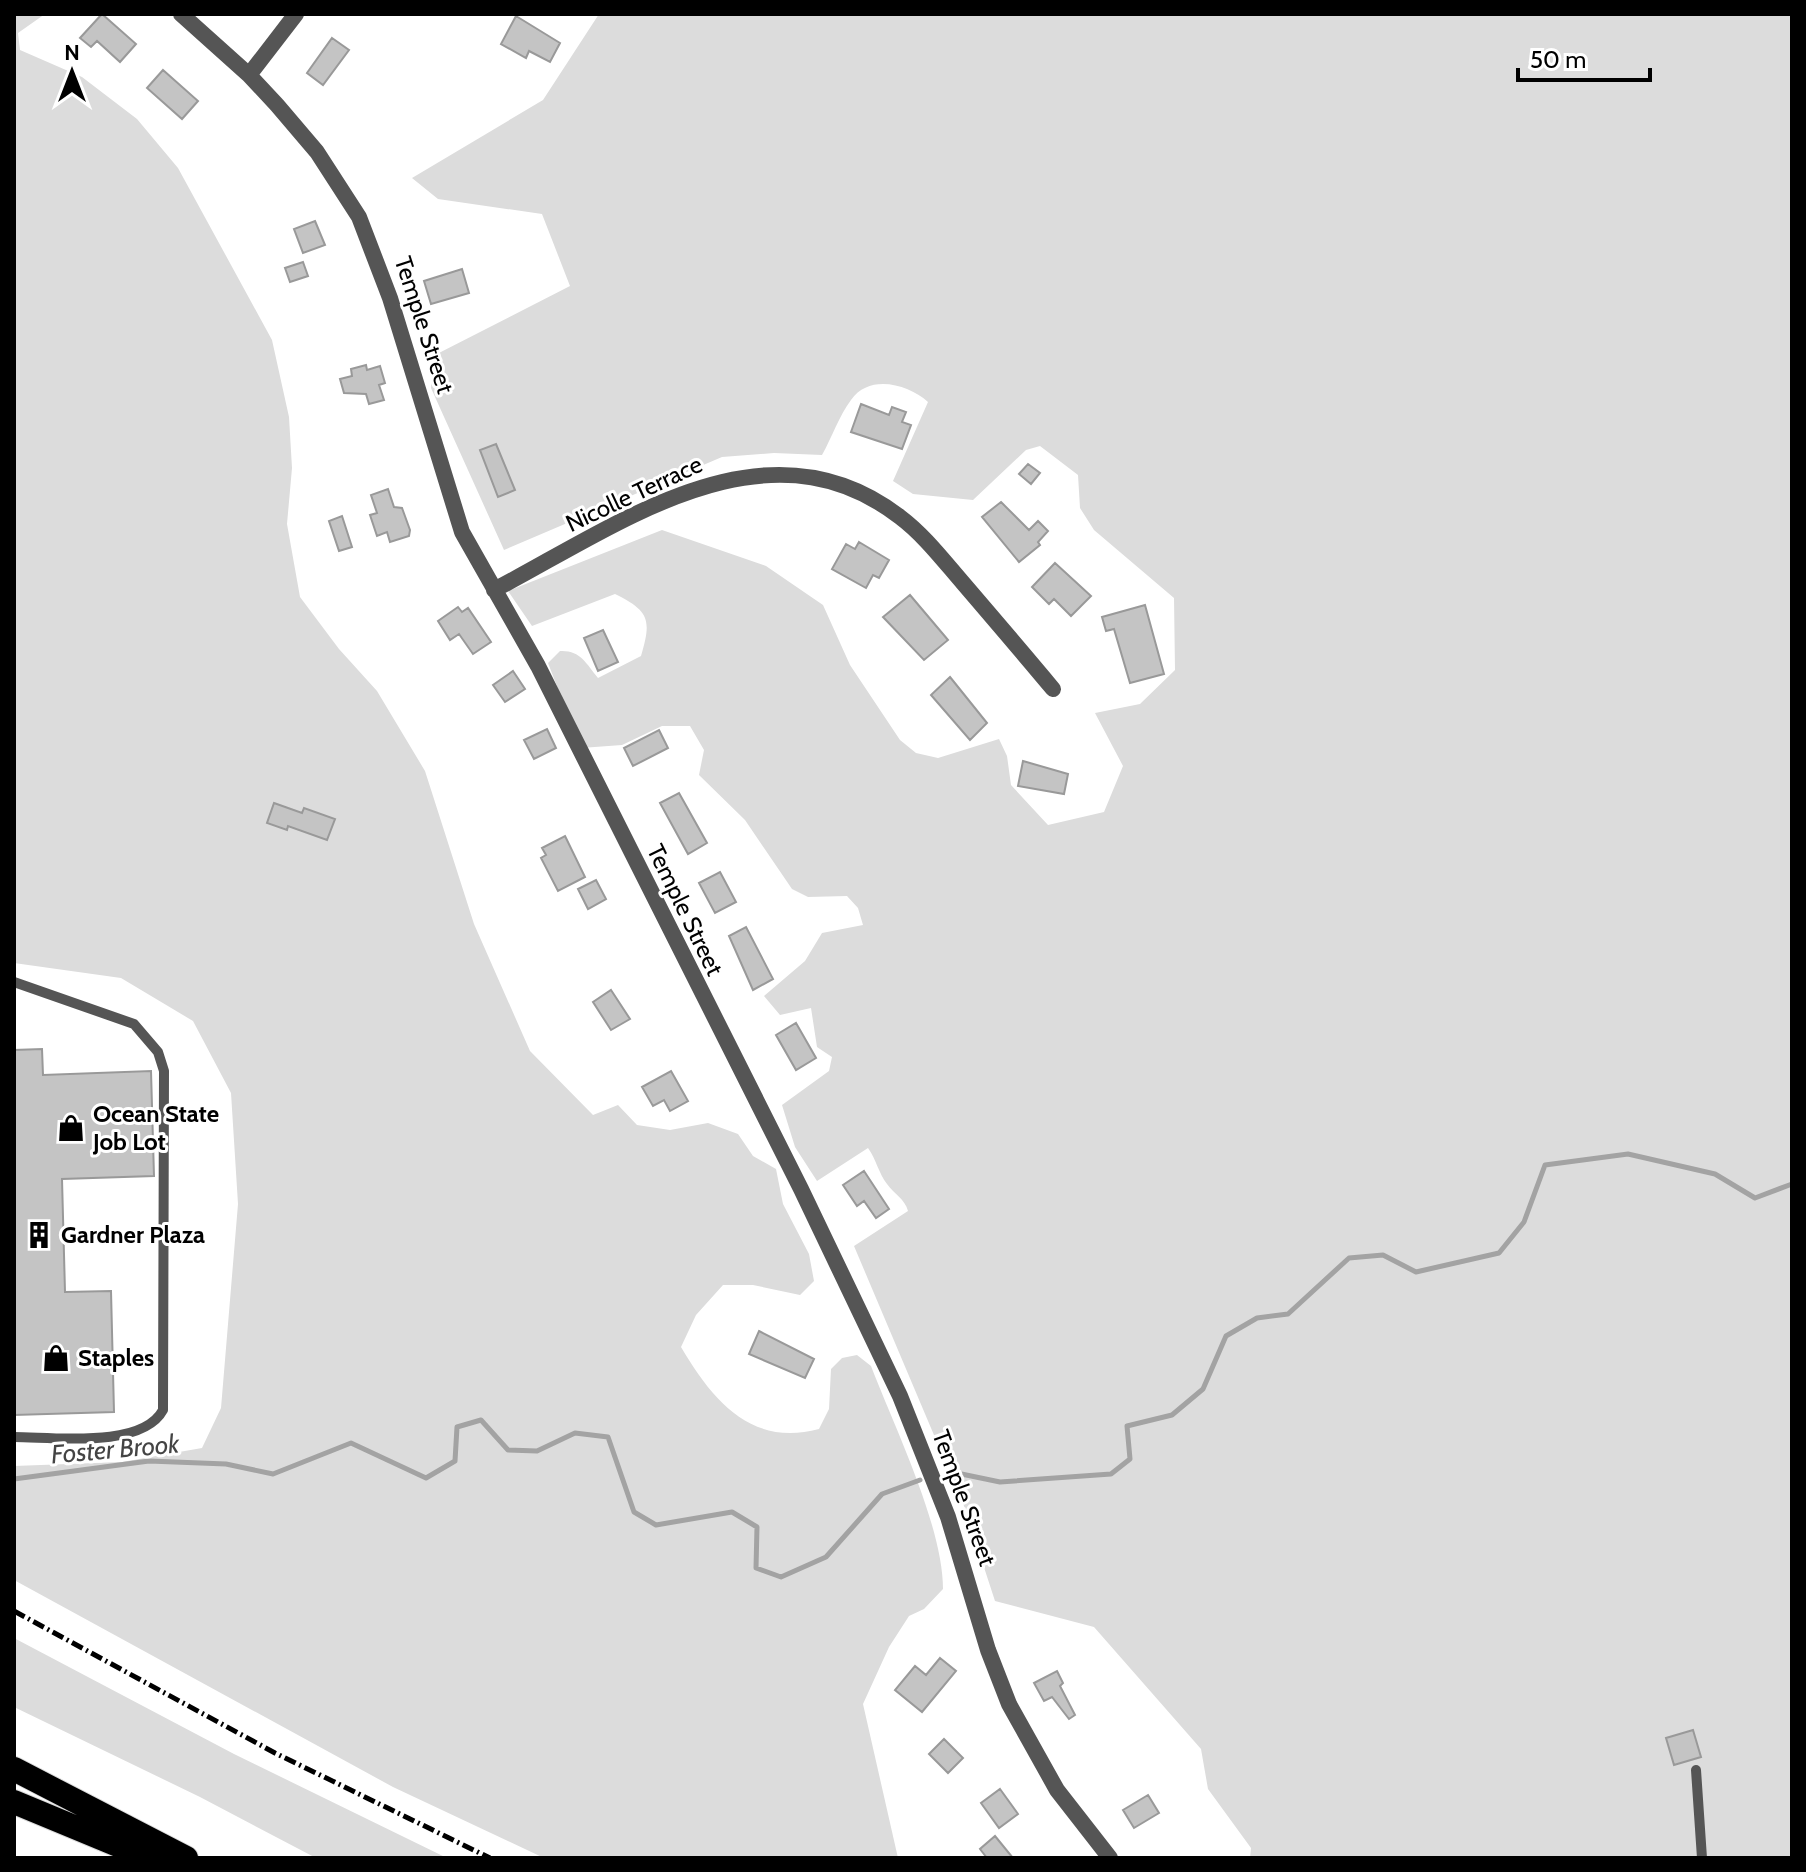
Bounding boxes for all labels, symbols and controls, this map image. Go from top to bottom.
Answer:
north arrow [32,32,112,112]
scale bar [1518,32,1650,82]
text: N [64,39,80,66]
text: 50 m [1530,45,1586,74]
street label: Temple Street [389,253,460,397]
street label: Nicolle Terrace [561,449,707,538]
street label: Temple Street [641,839,730,980]
place label: Ocean State Job Lot [92,1099,219,1156]
shop icon: Ocean State Job Lot [56,1113,86,1143]
building icon: Gardner Plaza [24,1220,54,1250]
place label: Gardner Plaza [61,1220,205,1249]
shop icon: Staples [41,1343,71,1373]
place label: Staples [78,1343,154,1372]
street label: Temple Street [926,1426,1002,1570]
water label: Foster Brook [50,1427,181,1471]

